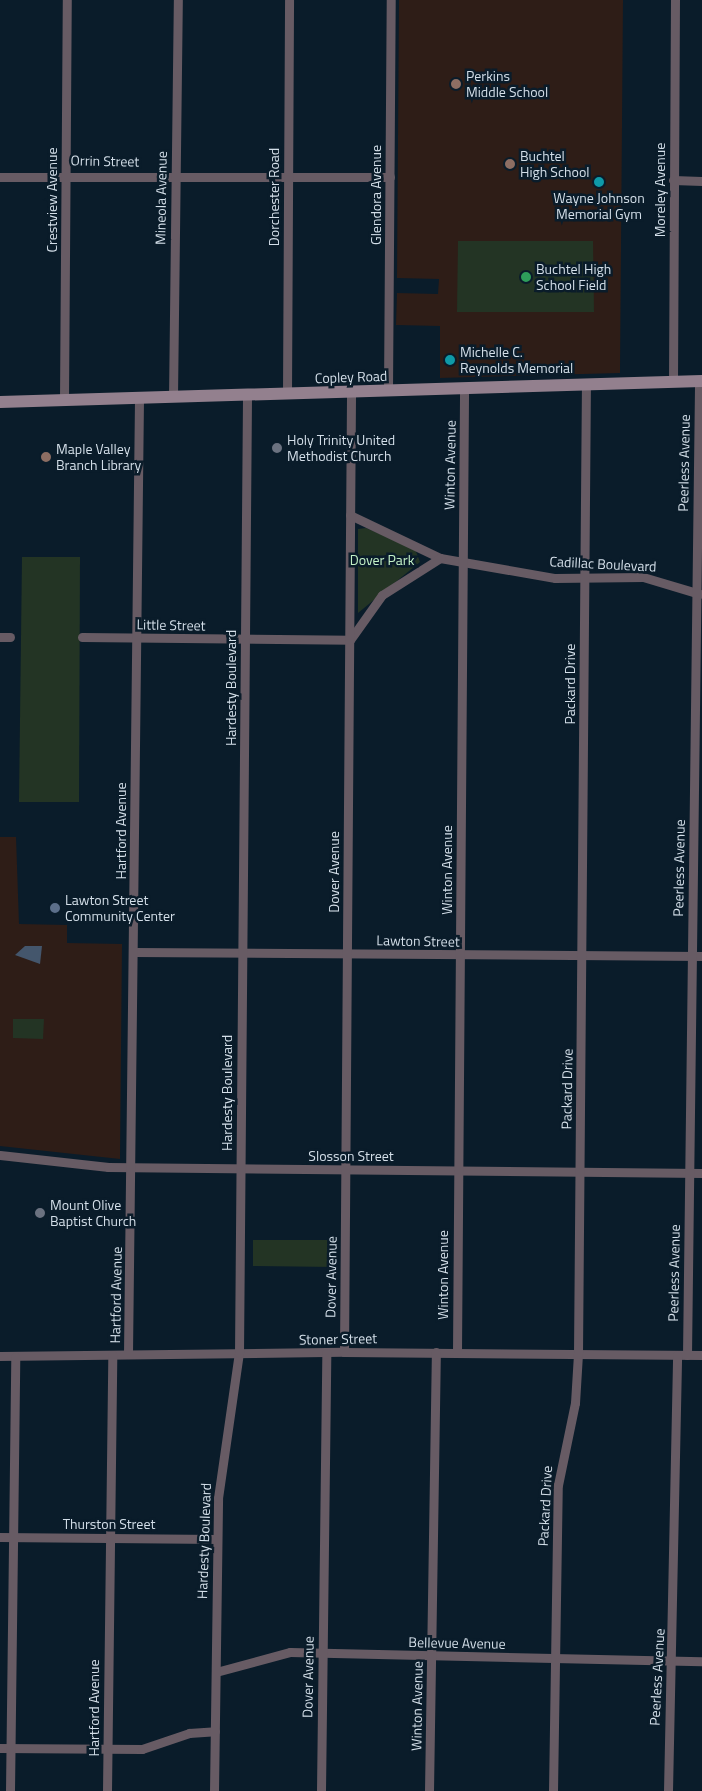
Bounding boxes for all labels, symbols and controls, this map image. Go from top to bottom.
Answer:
place label: Perkins Middle School [466,68,548,100]
marker: Perkins Middle School [450,78,462,90]
street label: Moreley Avenue [652,143,668,237]
street label: Glendora Avenue [368,145,384,245]
street label: Crestview Avenue [44,147,60,253]
street label: Dorchester Road [266,148,282,246]
place label: Buchtel High School [520,148,590,180]
street label: Mineola Avenue [152,151,170,245]
street label: Orrin Street [71,152,139,170]
marker: Buchtel High School [504,158,516,170]
marker: Wayne Johnson Memorial Gym [593,176,605,188]
place label: Wayne Johnson Memorial Gym [553,190,645,222]
place label: Buchtel High School Field [536,261,611,294]
marker: Buchtel High School Field [520,271,532,283]
place label: Michelle C. Reynolds Memorial [460,344,573,377]
marker: Michelle C. Reynolds Memorial [444,354,456,366]
street label: Copley Road [314,367,388,387]
street label: Peerless Avenue [675,414,693,512]
street label: Winton Avenue [441,420,459,510]
place label: Holy Trinity United Methodist Church [287,432,395,464]
place label: Maple Valley Branch Library [56,441,141,474]
marker: Holy Trinity United Methodist Church [271,442,283,454]
marker: Maple Valley Branch Library [40,451,52,463]
park label: Dover Park [350,552,414,568]
street label: Cadillac Boulevard [549,553,657,575]
street label: Little Street [136,616,206,634]
street label: Hardesty Boulevard [223,630,239,746]
street label: Packard Drive [562,644,578,724]
street label: Hartford Avenue [113,782,129,880]
street label: Peerless Avenue [670,819,688,917]
street label: Winton Avenue [439,825,455,915]
street label: Dover Avenue [326,831,342,913]
place label: Lawton Street Community Center [65,892,175,924]
marker: Lawton Street Community Center [49,902,61,914]
street label: Lawton Street [376,932,460,950]
street label: Hardesty Boulevard [219,1035,235,1151]
street label: Packard Drive [558,1048,576,1130]
street label: Slosson Street [308,1148,394,1164]
place label: Mount Olive Baptist Church [50,1197,136,1230]
marker: Mount Olive Baptist Church [34,1207,46,1219]
street label: Peerless Avenue [665,1224,683,1322]
street label: Winton Avenue [435,1230,451,1320]
street label: Dover Avenue [322,1236,340,1318]
street label: Hartford Avenue [107,1246,125,1344]
street label: Stoner Street [299,1330,377,1348]
street label: Packard Drive [534,1465,556,1547]
street label: Hardesty Boulevard [194,1483,214,1599]
street label: Thurston Street [63,1516,155,1532]
street label: Peerless Avenue [646,1628,668,1726]
street label: Bellevue Avenue [408,1634,506,1652]
street label: Dover Avenue [299,1636,317,1718]
street label: Hartford Avenue [86,1659,102,1757]
street label: Winton Avenue [408,1661,426,1751]

